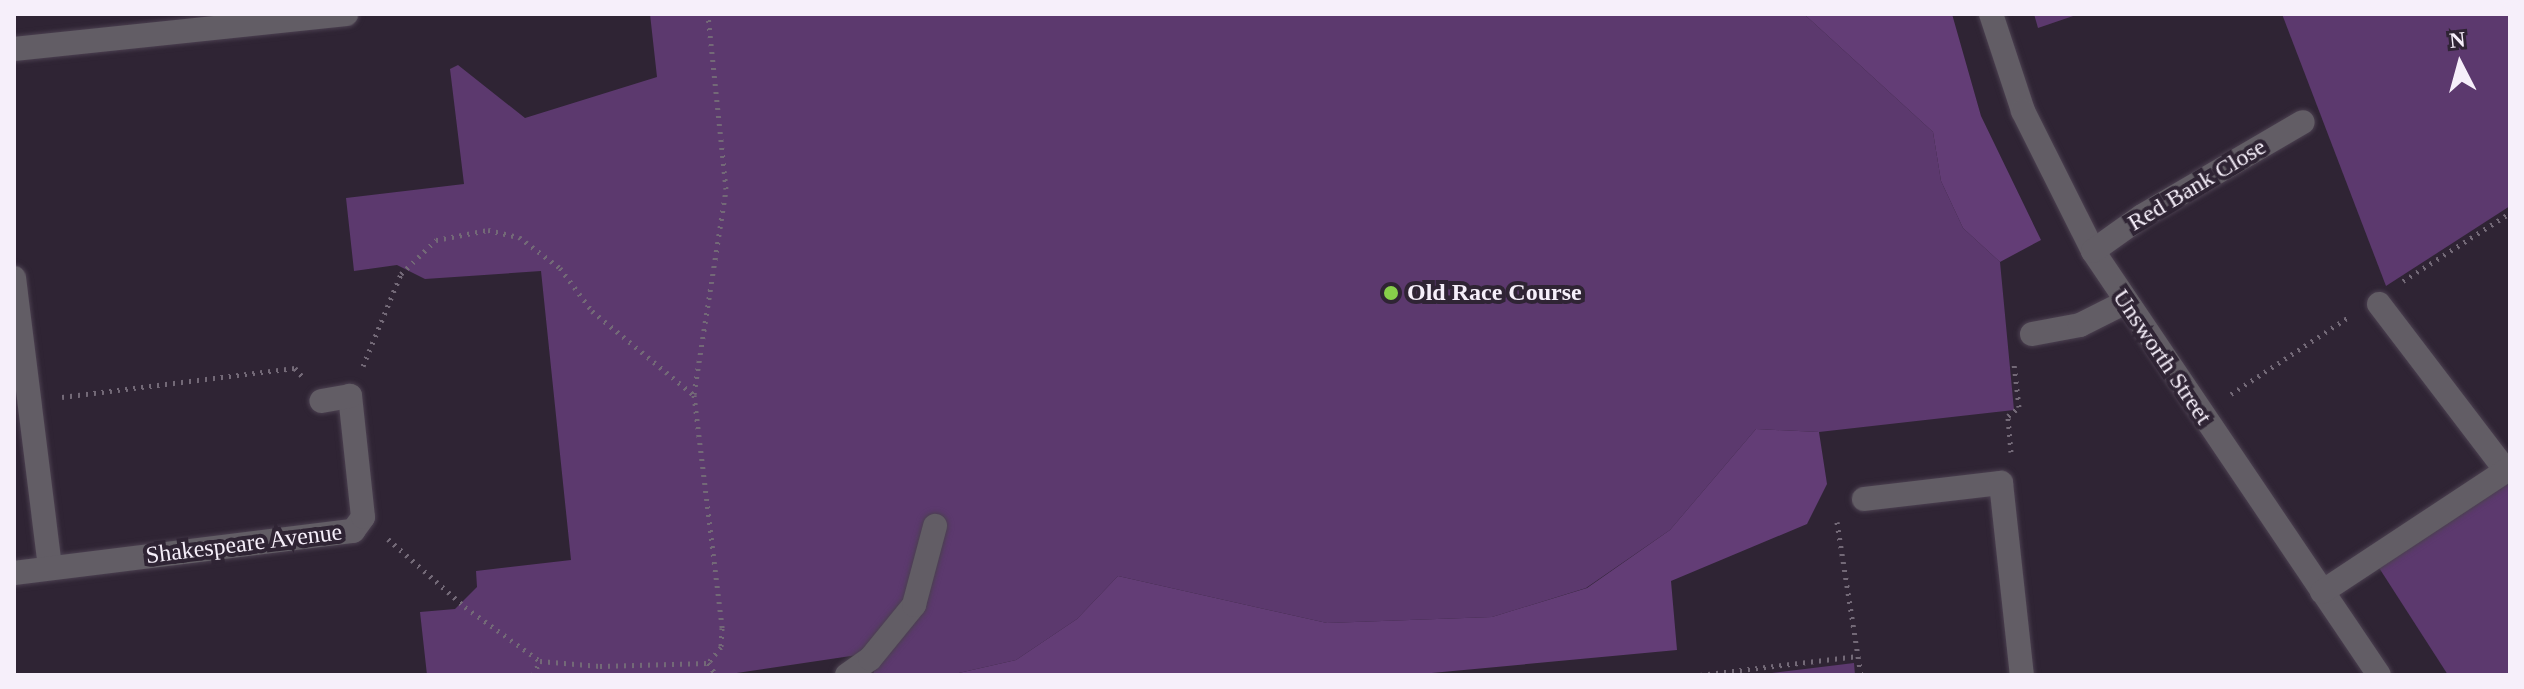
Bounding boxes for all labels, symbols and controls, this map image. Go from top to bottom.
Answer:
north arrow [2420,24,2500,104]
text: N [2448,26,2467,53]
street label: Red Bank Close [2123,132,2271,238]
place label: Old Race Course [1407,279,1582,307]
marker: Old Race Course [1382,284,1400,302]
street label: Unsworth Street [2106,284,2218,430]
street label: Shakespeare Avenue [144,518,344,570]

